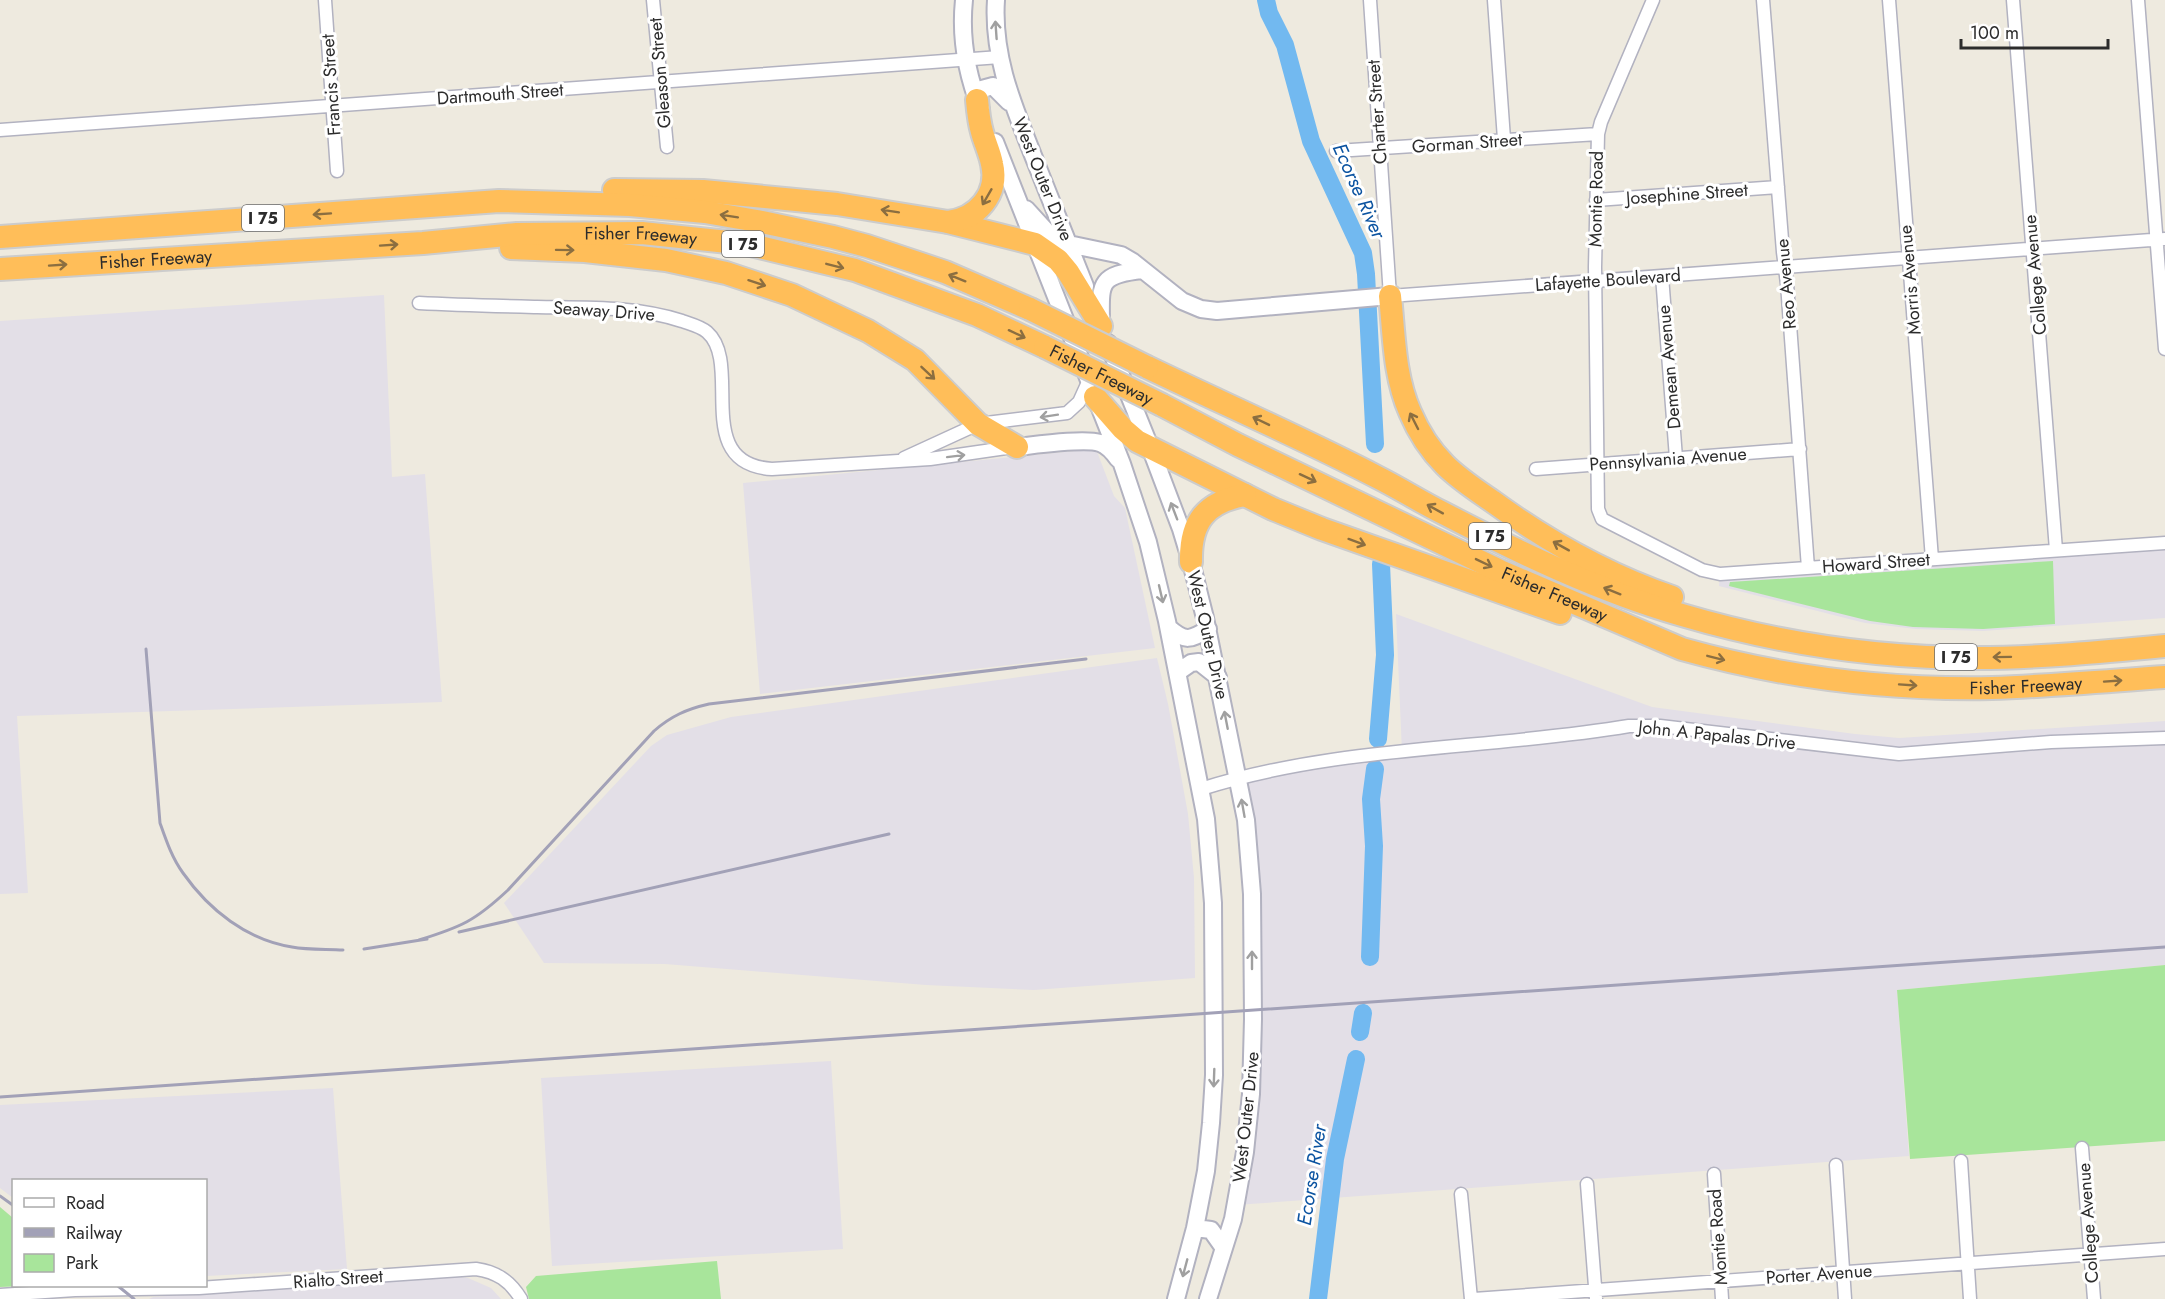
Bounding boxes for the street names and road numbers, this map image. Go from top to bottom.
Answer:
street label: Gleason Street [642,16,678,129]
street label: Francis Street [314,33,348,137]
street label: Charter Street [1360,58,1394,165]
street label: Dartmouth Street [436,77,565,111]
street label: West Outer Drive [1006,113,1080,245]
street label: Gorman Street [1411,126,1524,160]
street label: Montie Road [1582,151,1610,247]
street label: Josephine Street [1623,177,1749,211]
road number: I 75 [242,205,284,231]
street label: College Avenue [2017,214,2053,336]
street label: Fisher Freeway [584,220,698,252]
street label: Morris Avenue [1892,224,1928,336]
road number: I 75 [722,231,764,257]
street label: Reo Avenue [1769,238,1803,330]
street label: Fisher Freeway [99,243,213,276]
street label: Lafayette Boulevard [1534,262,1682,298]
street label: Seaway Drive [552,294,656,328]
street label: Demean Avenue [1651,304,1687,430]
street label: Fisher Freeway [1045,338,1158,412]
street label: Pennsylvania Avenue [1589,441,1747,477]
road number: I 75 [1469,523,1511,549]
street label: Howard Street [1821,546,1932,580]
street label: Fisher Freeway [1498,560,1612,629]
street label: West Outer Drive [1181,568,1235,702]
road number: I 75 [1935,644,1977,670]
street label: Fisher Freeway [1969,670,2083,701]
street label: John A Papalas Drive [1635,714,1797,756]
street label: West Outer Drive [1226,1050,1266,1184]
street label: College Avenue [2071,1162,2105,1284]
street label: Montie Road [1702,1188,1734,1286]
street label: Porter Avenue [1765,1257,1873,1291]
street label: Rialto Street [292,1263,384,1295]

